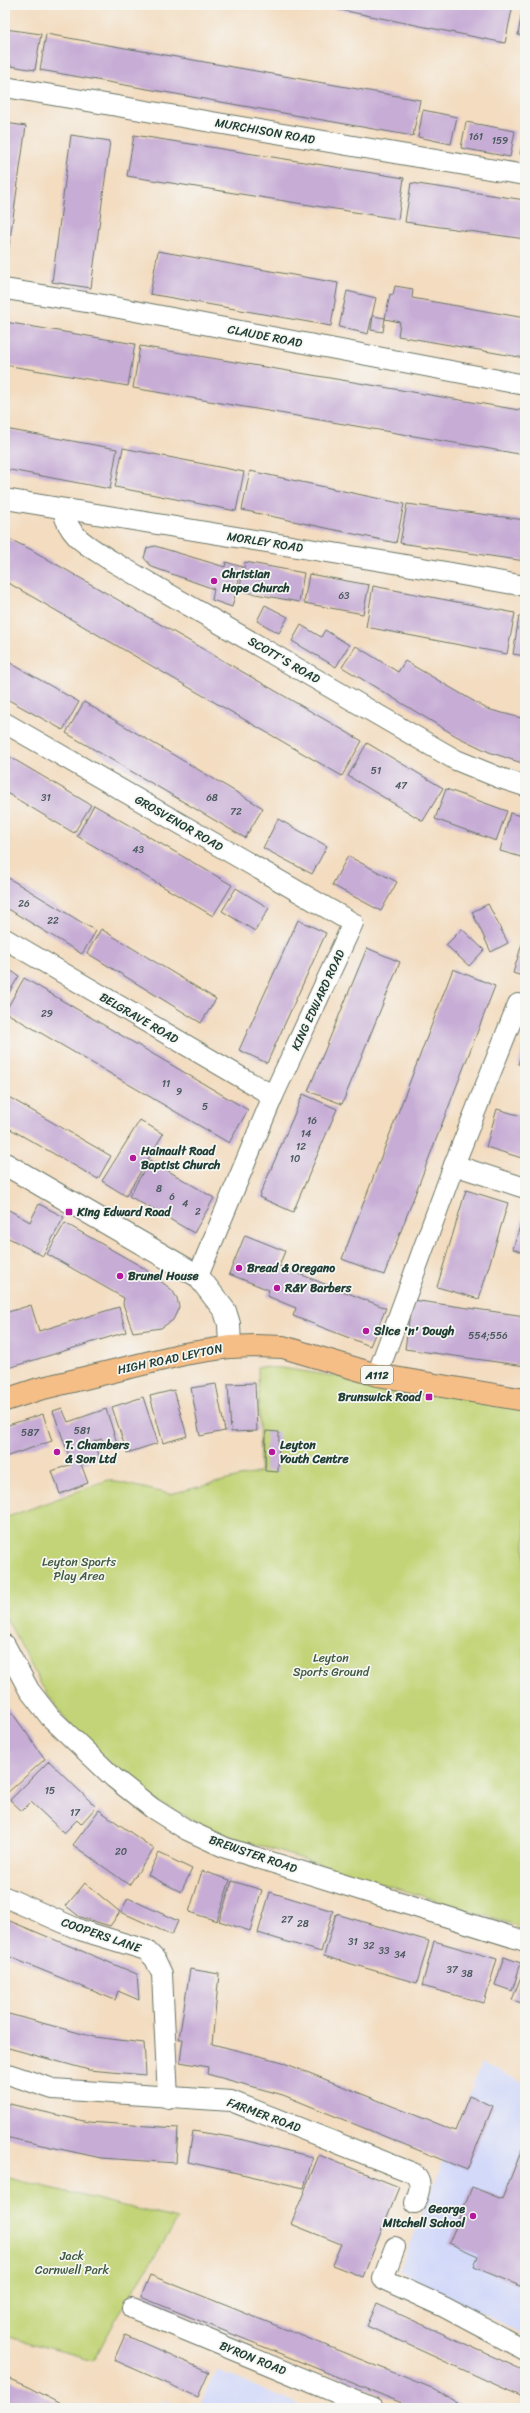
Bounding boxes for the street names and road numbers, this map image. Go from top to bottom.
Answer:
street label: MURCHISON ROAD [213,111,318,151]
street label: CLAUDE ROAD [226,318,305,354]
street label: MORLEY ROAD [225,525,305,559]
street label: SCOTT'S ROAD [244,630,325,690]
street label: GROSVENOR ROAD [131,789,228,858]
street label: KING EDWARD ROAD [285,946,351,1054]
street label: BELGRAVE ROAD [95,986,184,1050]
street label: HIGH ROAD LEYTON [115,1337,225,1381]
road number: A112 [361,1366,393,1384]
street label: BREWSTER ROAD [206,1829,301,1880]
street label: COOPERS LANE [58,1911,145,1959]
street label: FARMER ROAD [224,2091,304,2139]
street label: BYRON ROAD [216,2335,290,2381]

